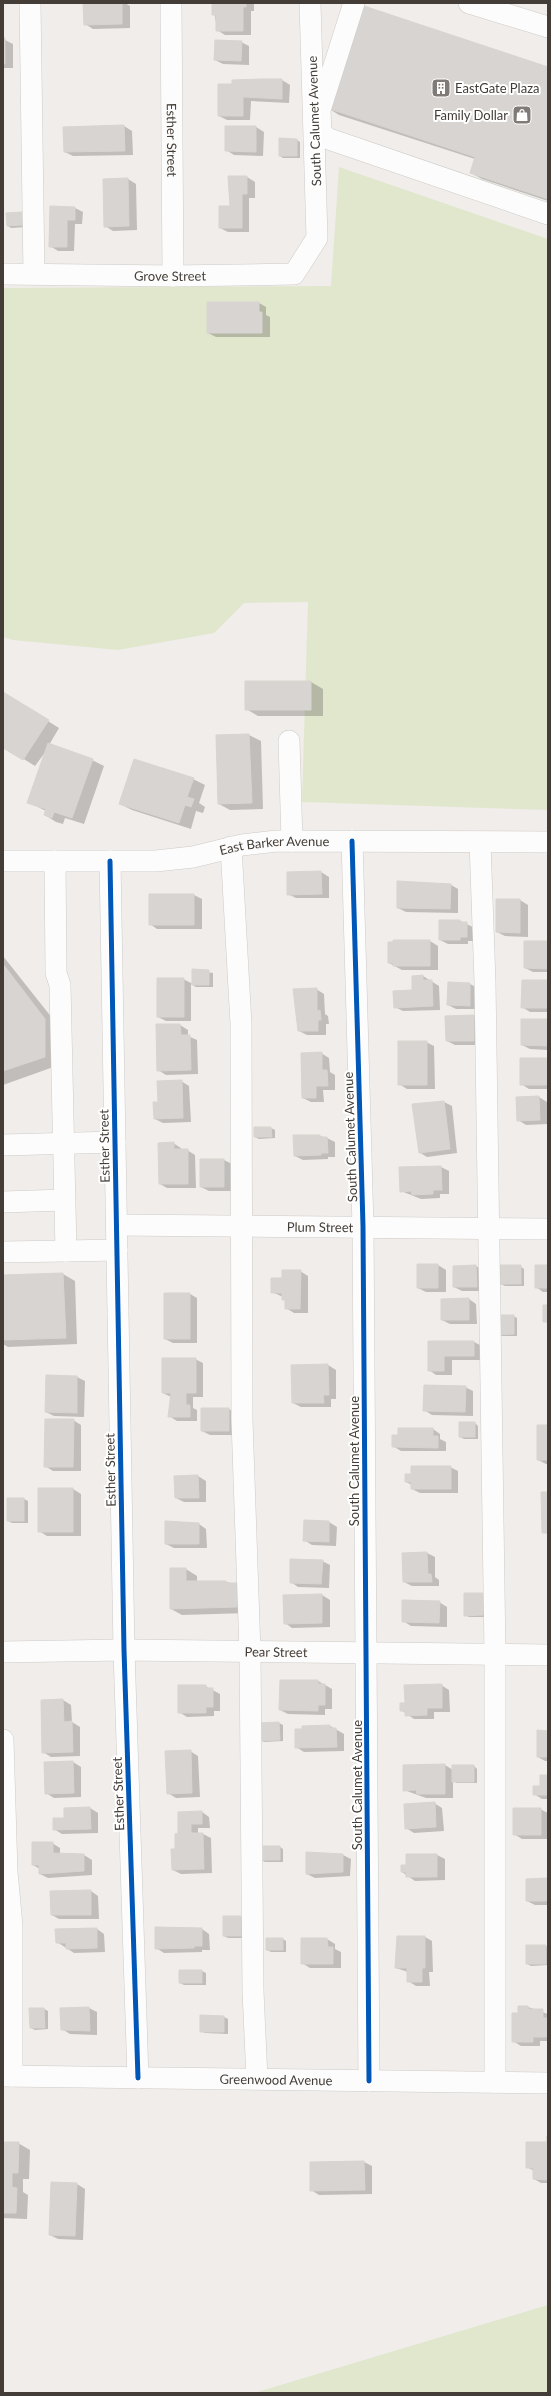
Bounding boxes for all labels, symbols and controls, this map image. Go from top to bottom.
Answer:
street label: South Calumet Avenue [304,55,324,186]
building icon: EastGate Plaza [430,77,452,99]
place label: EastGate Plaza [455,80,539,96]
street label: Esther Street [164,103,180,177]
shop icon: Family Dollar [511,104,533,126]
place label: Family Dollar [434,107,508,123]
street label: Grove Street [134,267,206,284]
street label: East Barker Avenue [218,833,330,858]
street label: South Calumet Avenue [340,1071,360,1202]
street label: Esther Street [95,1109,113,1183]
street label: Plum Street [287,1219,354,1235]
street label: South Calumet Avenue [346,1396,362,1526]
street label: Esther Street [101,1433,119,1507]
street label: Pear Street [244,1643,308,1660]
street label: South Calumet Avenue [349,1720,365,1850]
street label: Esther Street [109,1756,127,1831]
street label: Greenwood Avenue [219,2071,333,2088]

